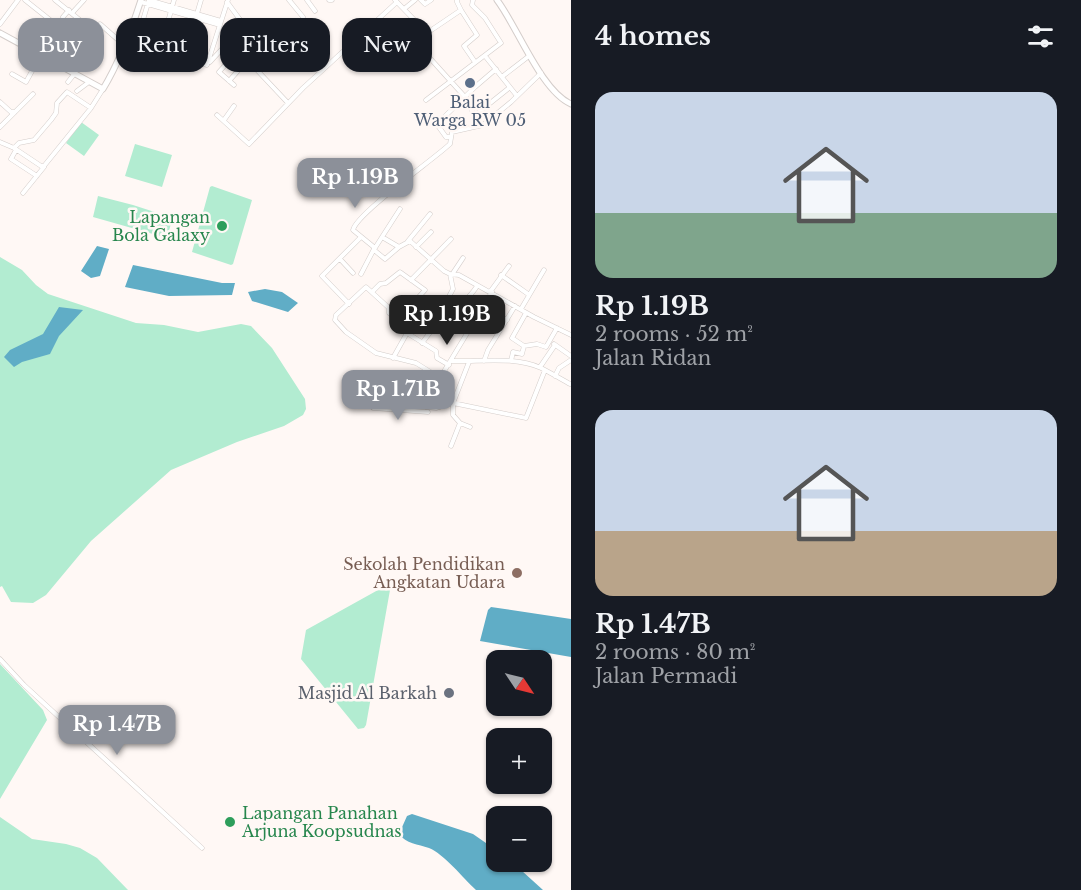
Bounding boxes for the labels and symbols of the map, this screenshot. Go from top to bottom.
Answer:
marker: Balai Warga RW 05 [463,76,477,90]
place label: Balai Warga RW 05 [413,92,526,130]
pin: Rp 1.19B [293,158,417,209]
place label: Lapangan Bola Galaxy [112,207,211,245]
marker: Lapangan Bola Galaxy [215,219,229,233]
pin: Rp 1.19B [385,295,509,346]
pin: Rp 1.71B [336,370,460,421]
place label: Sekolah Pendidikan Angkatan Udara [343,554,505,592]
marker: Sekolah Pendidikan Angkatan Udara [510,566,524,580]
north arrow [486,650,552,716]
place label: Masjid Al Barkah [298,683,437,703]
marker: Masjid Al Barkah [442,686,456,700]
pin: Rp 1.47B [55,705,179,756]
place label: Lapangan Panahan Arjuna Koopsudnas [241,803,402,841]
marker: Lapangan Panahan Arjuna Koopsudnas [223,815,237,829]

